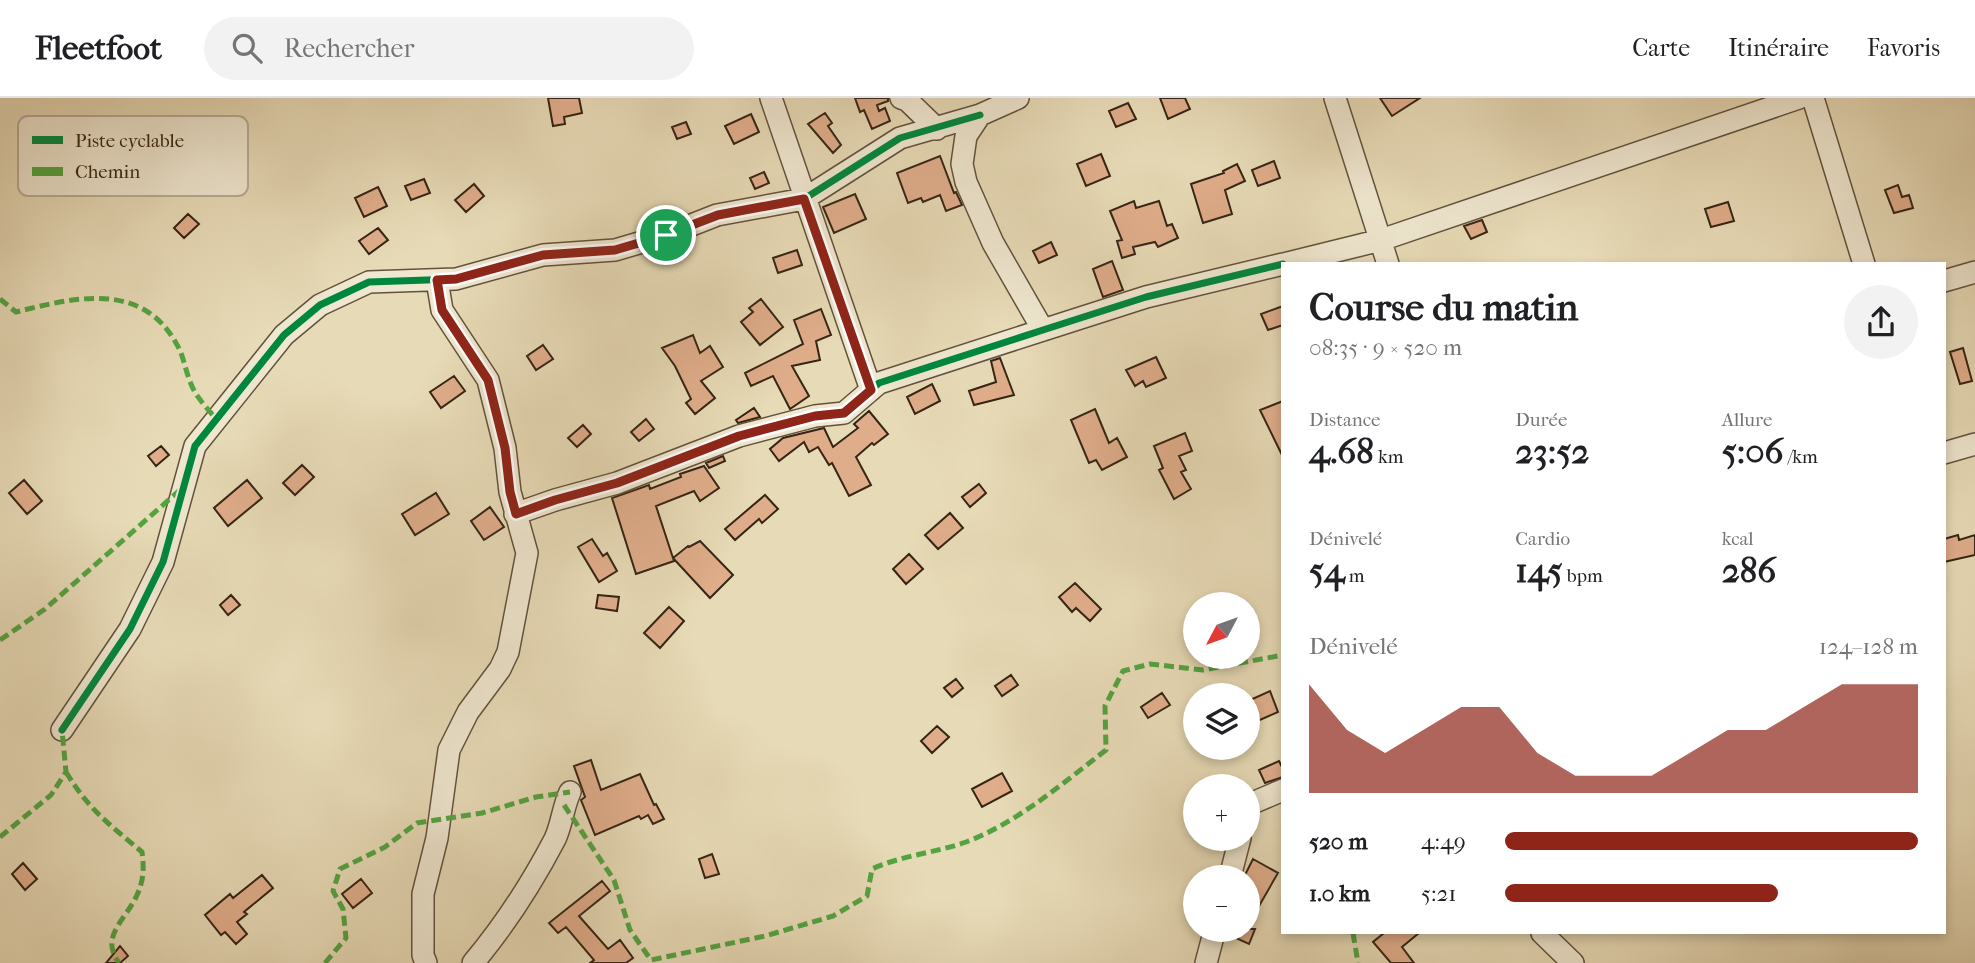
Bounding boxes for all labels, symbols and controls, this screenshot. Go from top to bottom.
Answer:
search box [204,17,694,80]
text: Fleetfoot [35,29,162,68]
icon: search [228,29,266,67]
text: Rechercher [284,33,415,64]
text: Carte [1632,34,1690,62]
text: Itinéraire [1728,34,1829,62]
text: Favoris [1867,34,1940,62]
legend [18,116,248,196]
text: Piste cyclable [75,130,184,152]
text: Chemin [75,161,140,183]
pin [636,205,696,265]
icon: arrive [647,216,685,254]
text: Course du matin [1309,285,1578,330]
button: share [1844,285,1918,359]
text: 08:35 · 9 × 520 m [1309,334,1462,361]
text: Distance [1309,409,1380,431]
text: Durée [1515,409,1567,431]
text: Allure [1722,409,1773,431]
text: 4.68 [1309,431,1374,472]
text: 23:52 [1515,431,1589,472]
text: 5:06 [1722,431,1784,472]
text: km [1374,446,1404,468]
text: /km [1784,446,1818,468]
text: Dénivelé [1309,528,1382,550]
text: Cardio [1515,528,1570,550]
text: kcal [1722,528,1754,550]
text: 54 [1309,550,1345,591]
text: 145 [1515,550,1563,591]
text: 286 [1722,550,1776,591]
text: m [1345,565,1365,587]
text: bpm [1563,565,1603,587]
north arrow [1183,592,1260,668]
map controls [1183,592,1260,942]
text: Dénivelé [1309,633,1398,660]
text: 124–128 m [1819,633,1918,660]
button: layers [1183,683,1260,760]
button: + [1183,774,1260,851]
text: 520 m [1309,828,1368,855]
text: 4:49 [1421,828,1466,855]
button: − [1183,865,1260,942]
text: 1.0 km [1309,880,1370,907]
text: 5:21 [1421,880,1457,907]

